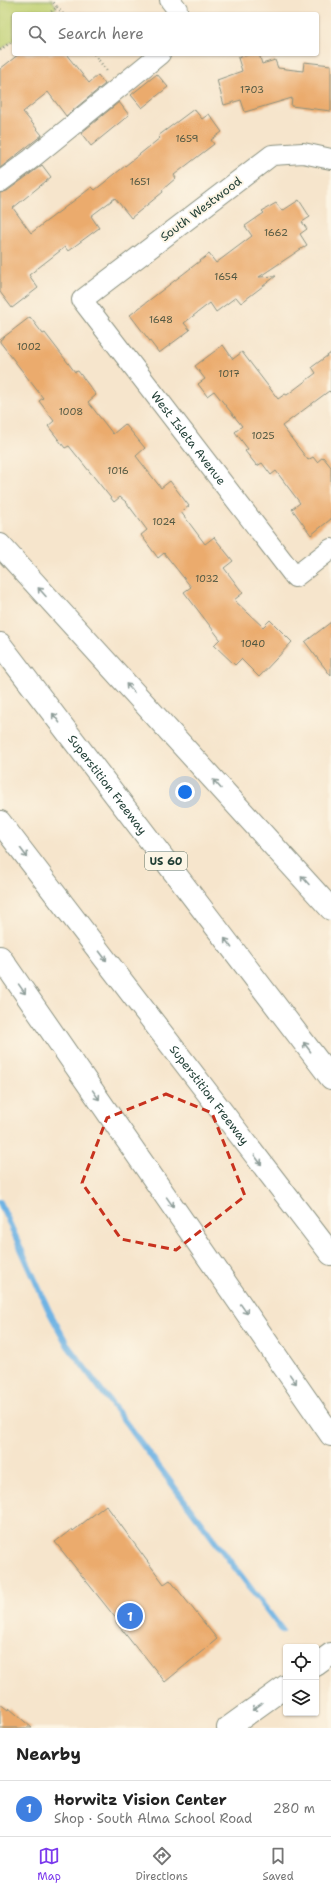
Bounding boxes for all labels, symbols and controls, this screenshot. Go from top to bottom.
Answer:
search box [12,12,319,56]
icon: search [26,23,48,45]
text: Search here [58,24,144,44]
house number: 1703 [240,83,264,96]
house number: 1659 [175,132,199,145]
street label: South Westwood [157,173,245,245]
house number: 1651 [130,175,150,188]
house number: 1662 [264,226,288,239]
house number: 1654 [214,270,238,283]
house number: 1648 [149,313,173,326]
house number: 1002 [17,340,41,353]
house number: 1017 [218,367,240,380]
street label: West Isleta Avenue [147,388,229,488]
house number: 1008 [59,405,83,418]
house number: 1025 [251,429,275,442]
house number: 1016 [107,464,129,477]
house number: 1024 [152,515,176,528]
house number: 1032 [195,572,219,585]
one-way arrow [38,586,47,597]
house number: 1040 [241,637,265,650]
one-way arrow [125,683,135,693]
one-way arrow [52,712,60,723]
street label: Superstition Freeway [64,732,151,838]
one-way arrow [213,779,222,789]
your location [175,782,195,802]
one-way arrow [19,848,28,859]
road number: US 60 [145,852,187,870]
one-way arrow [300,875,309,885]
one-way arrow [224,938,233,949]
one-way arrow [98,951,107,962]
one-way arrow [18,983,26,994]
one-way arrow [303,1041,312,1052]
street label: Superstition Freeway [166,1042,253,1148]
one-way arrow [92,1090,100,1101]
one-way arrow [254,1154,263,1165]
one-way arrow [166,1197,174,1208]
one-way arrow [240,1304,248,1315]
one-way arrow [289,1373,297,1384]
pin: 1 [117,1601,143,1631]
map controls [283,1644,319,1716]
button: locate [283,1644,319,1680]
button: layers [283,1680,319,1716]
one-way arrow [252,1703,263,1711]
text: Nearby [16,1743,81,1765]
text: Horwitz Vision Center [54,1790,227,1810]
text: 1 [26,1800,32,1817]
text: 280 m [273,1800,315,1817]
text: Shop · South Alma School Road [54,1810,252,1827]
tab: Map [37,1845,61,1884]
tab: Directions [135,1845,188,1884]
tab: Saved [262,1845,294,1884]

